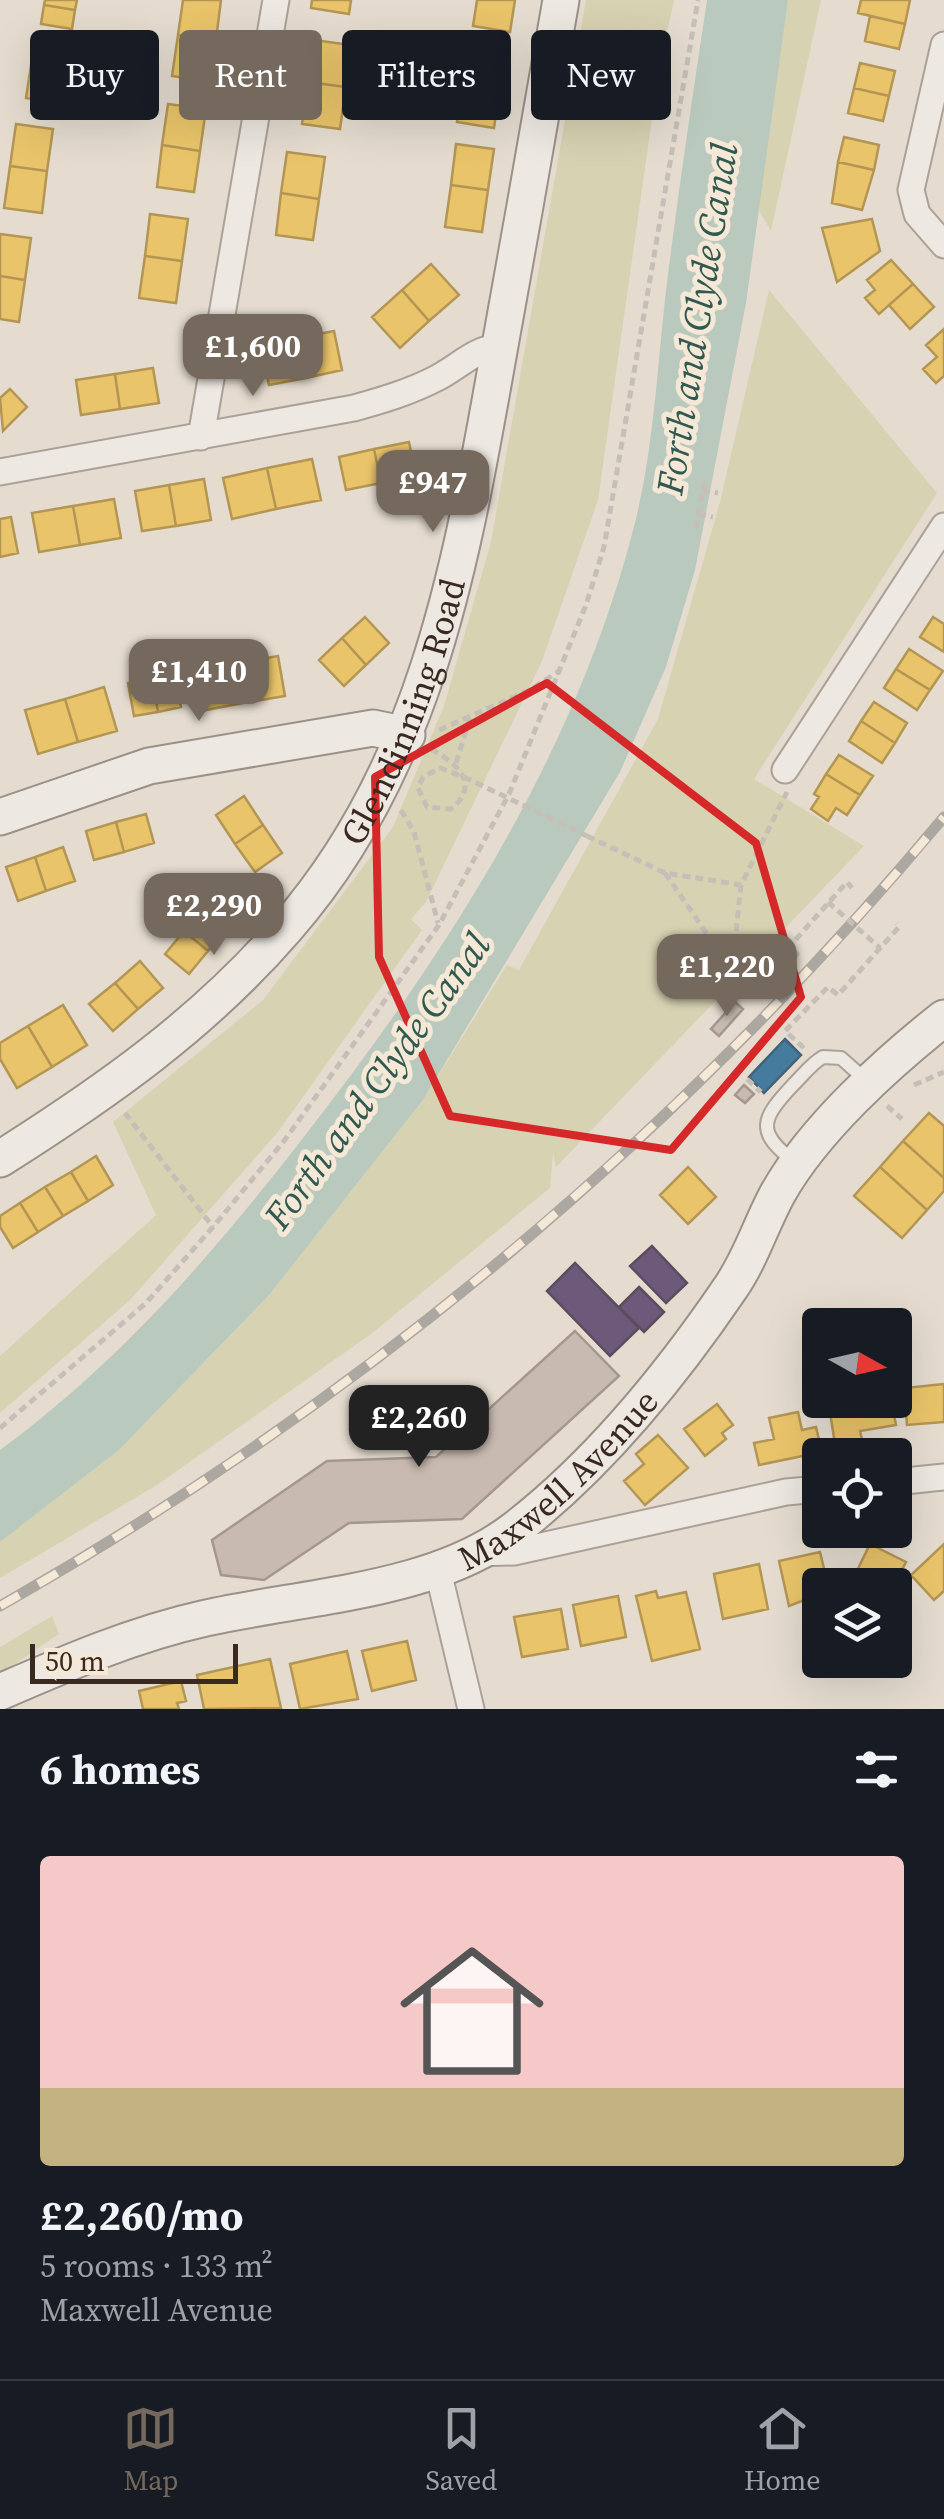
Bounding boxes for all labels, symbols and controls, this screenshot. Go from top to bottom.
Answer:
chip: Buy [30,30,159,120]
chip: Rent [179,30,322,120]
chip: Filters [342,30,511,120]
chip: New [531,30,671,120]
water label: Forth and Clyde Canal [643,139,750,499]
pin: £1,600 [172,314,334,399]
text: £1,600 [205,324,301,368]
pin: £947 [374,450,492,535]
text: £947 [398,460,468,504]
street label: Glendinning Road [329,573,477,854]
pin: £1,410 [118,639,280,724]
text: £1,410 [151,649,247,693]
pin: £2,290 [133,873,295,958]
text: £2,290 [166,883,262,927]
water label: Forth and Clyde Canal [251,922,502,1241]
pin: £1,220 [646,934,808,1019]
text: £1,220 [679,944,775,988]
north arrow [802,1308,912,1418]
map controls [802,1308,912,1678]
street label: Maxwell Avenue [450,1379,669,1582]
pin: £2,260 [338,1385,500,1470]
text: £2,260 [371,1395,467,1439]
button: locate [802,1438,912,1548]
button: layers [802,1568,912,1678]
scale bar [30,1639,238,1684]
text: 50 m [45,1642,105,1680]
text: 6 homes [40,1740,200,1798]
icon: filters [849,1742,904,1797]
icon: home [382,1921,562,2101]
text: £2,260/mo [40,2186,243,2244]
text: 5 rooms · 133 m² [40,2244,273,2288]
text: Maxwell Avenue [40,2288,273,2332]
tab: Map [123,2401,178,2499]
tab: Saved [425,2401,497,2499]
tab: Home [744,2401,821,2499]

